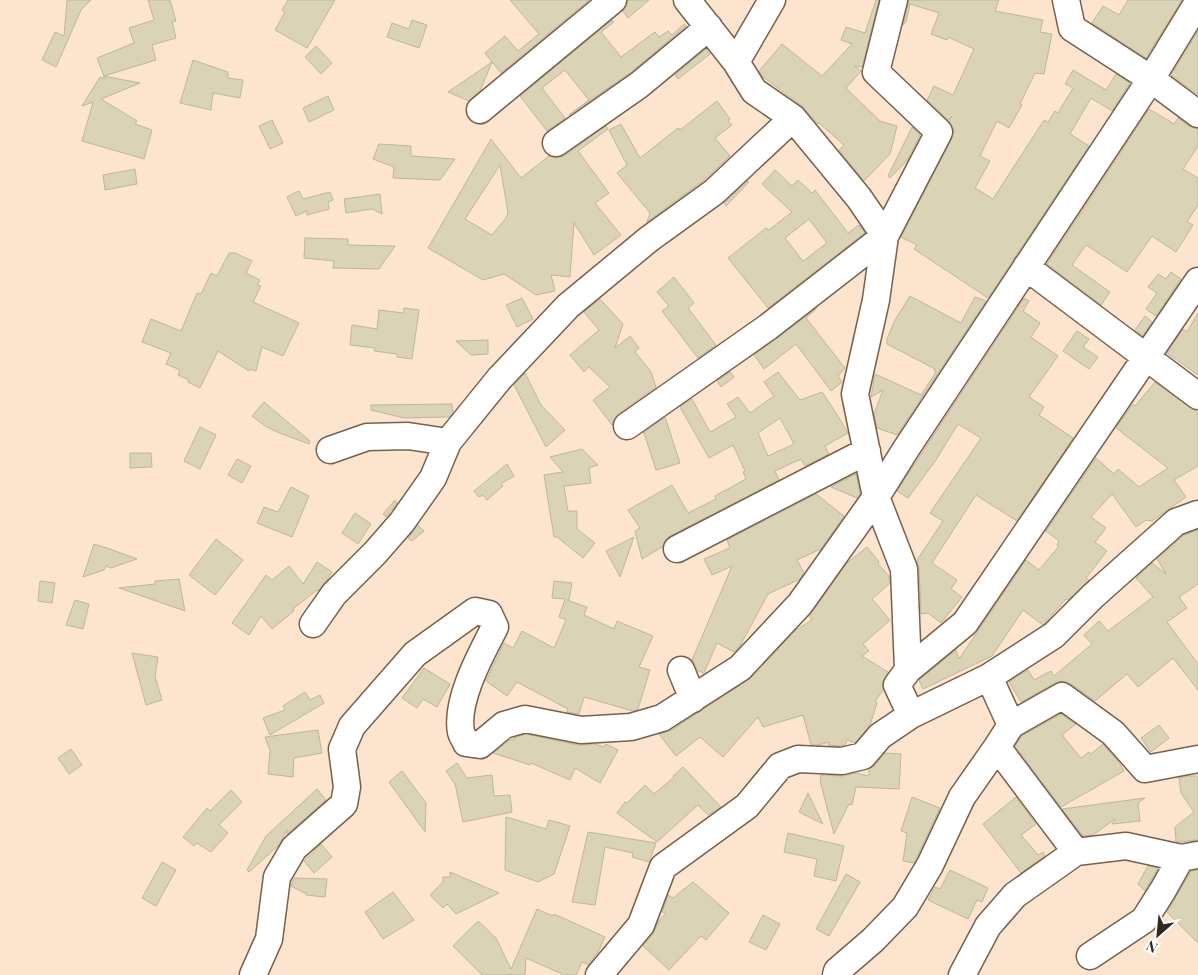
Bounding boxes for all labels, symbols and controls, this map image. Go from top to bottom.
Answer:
north arrow [1133,910,1183,960]
text: N [1143,936,1161,958]

